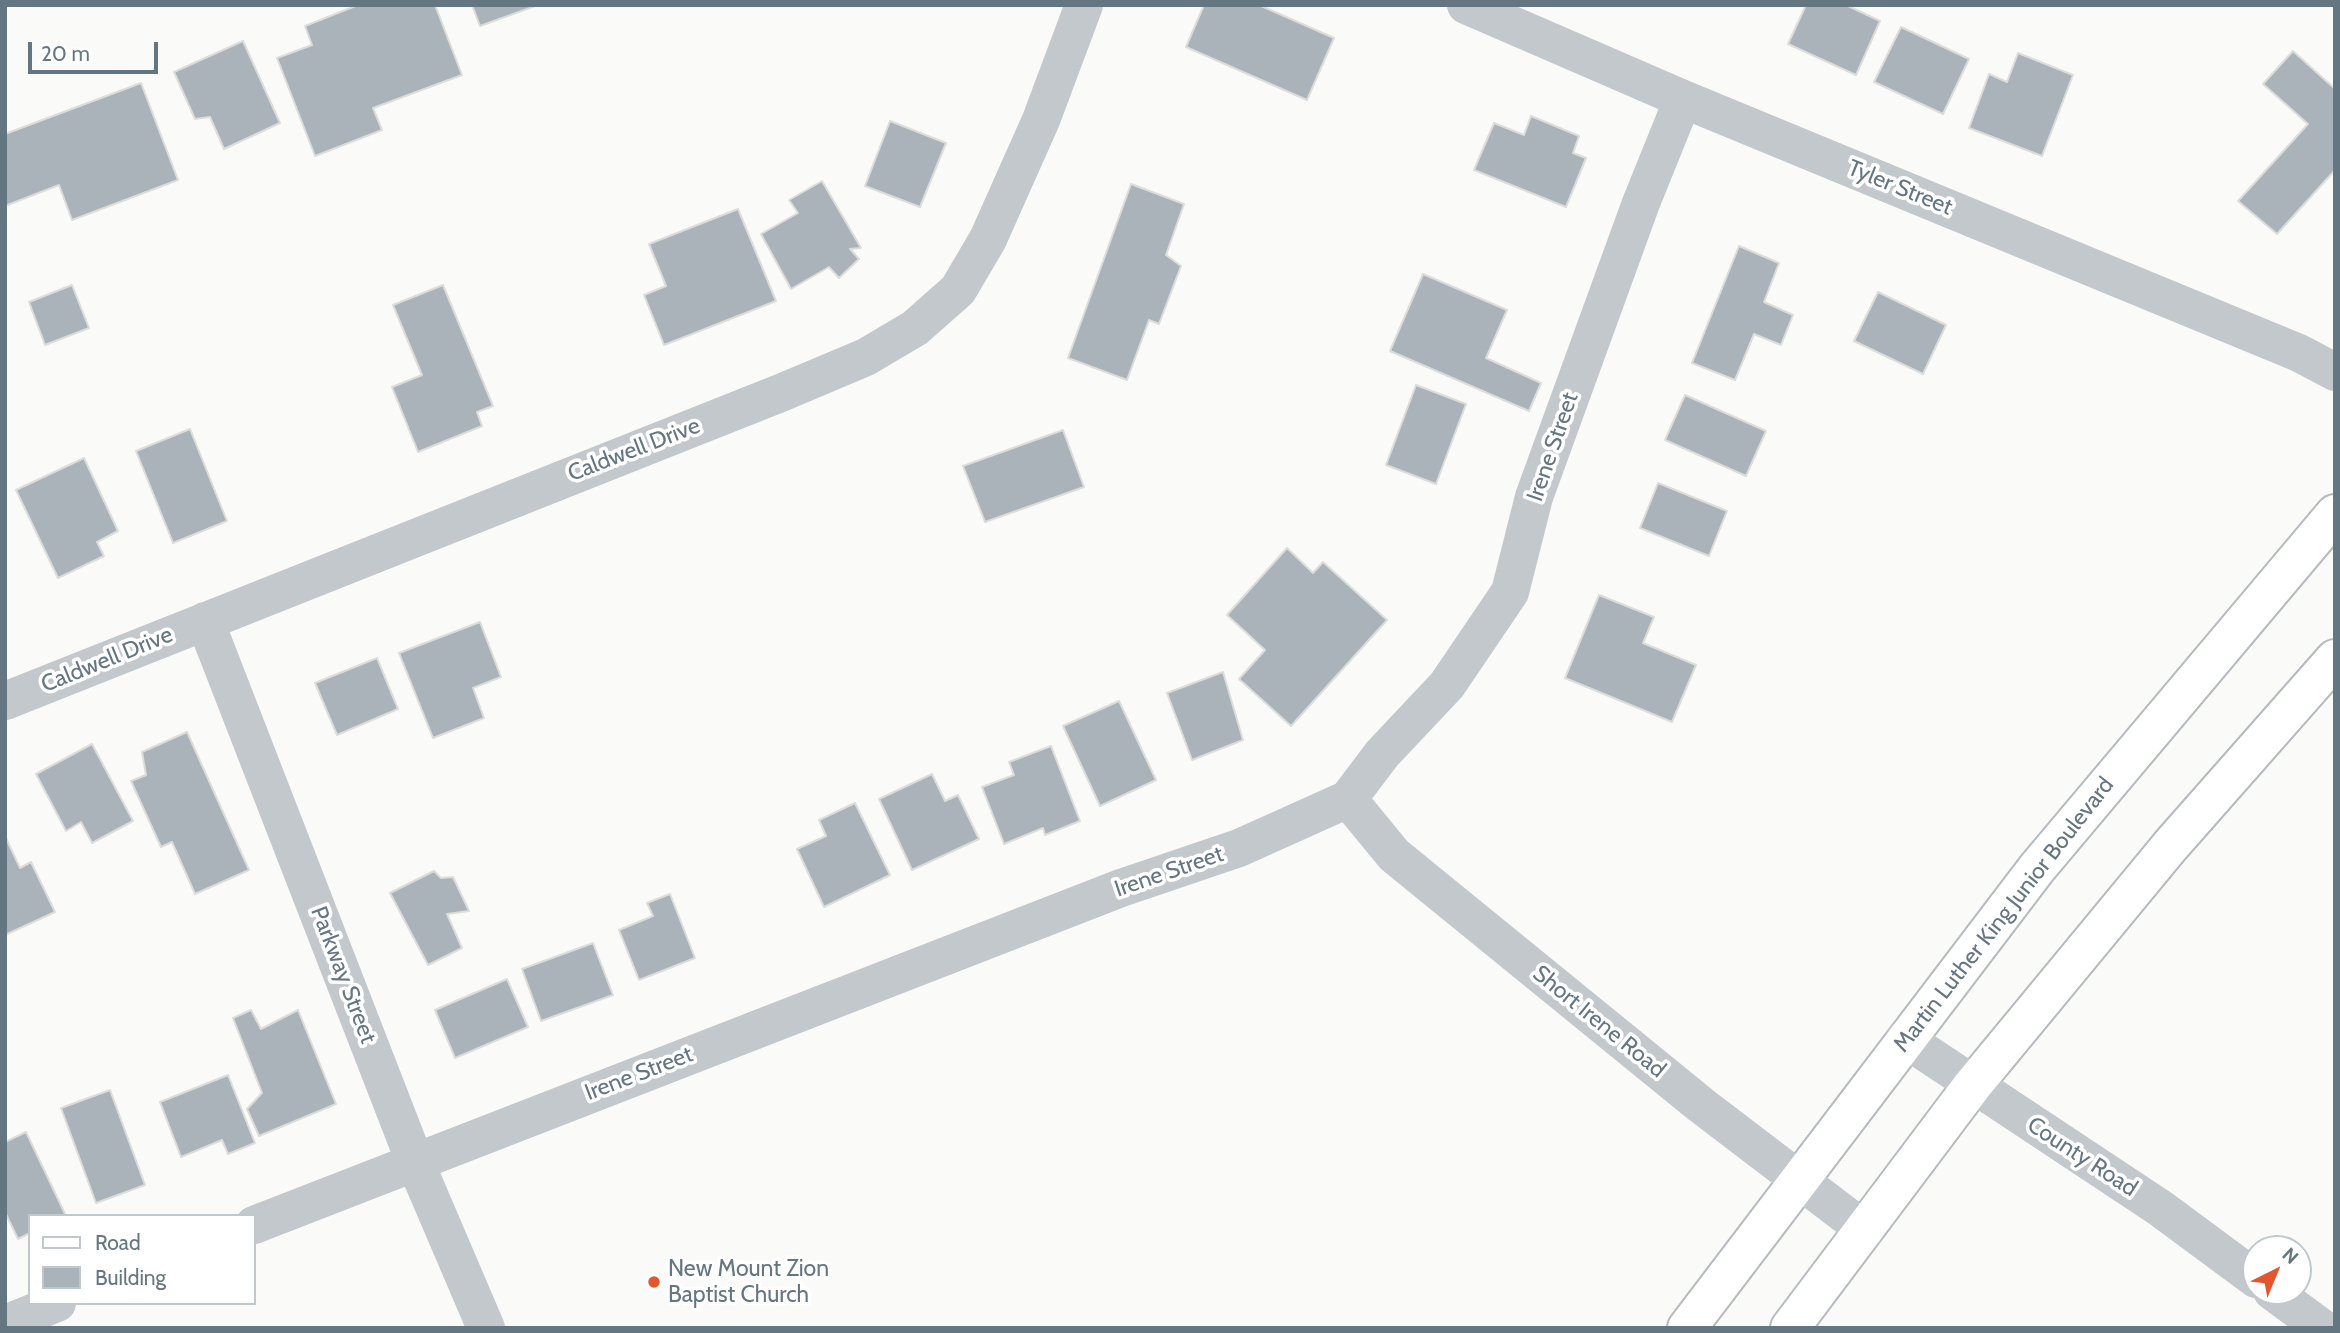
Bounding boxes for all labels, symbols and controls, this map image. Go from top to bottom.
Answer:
scale bar [32,28,161,72]
text: 20 m [41,41,90,66]
street label: Tyler Street [1844,154,1956,222]
street label: Irene Street [1522,389,1584,505]
street label: Caldwell Drive [564,412,704,488]
street label: Caldwell Drive [37,621,177,699]
street label: Martin Luther King Junior Boulevard [1888,772,2120,1058]
street label: Irene Street [1111,841,1227,903]
street label: Parkway Street [304,903,382,1047]
street label: Short Irene Road [1527,960,1671,1084]
street label: Irene Street [581,1041,697,1107]
street label: County Road [2022,1111,2142,1203]
legend [28,1214,256,1305]
text: Road [95,1230,141,1255]
north arrow [2242,1235,2312,1305]
text: N [2278,1243,2303,1269]
place label: New Mount Zion Baptist Church [668,1255,829,1309]
text: Building [95,1265,166,1290]
marker: New Mount Zion Baptist Church [646,1274,662,1290]

